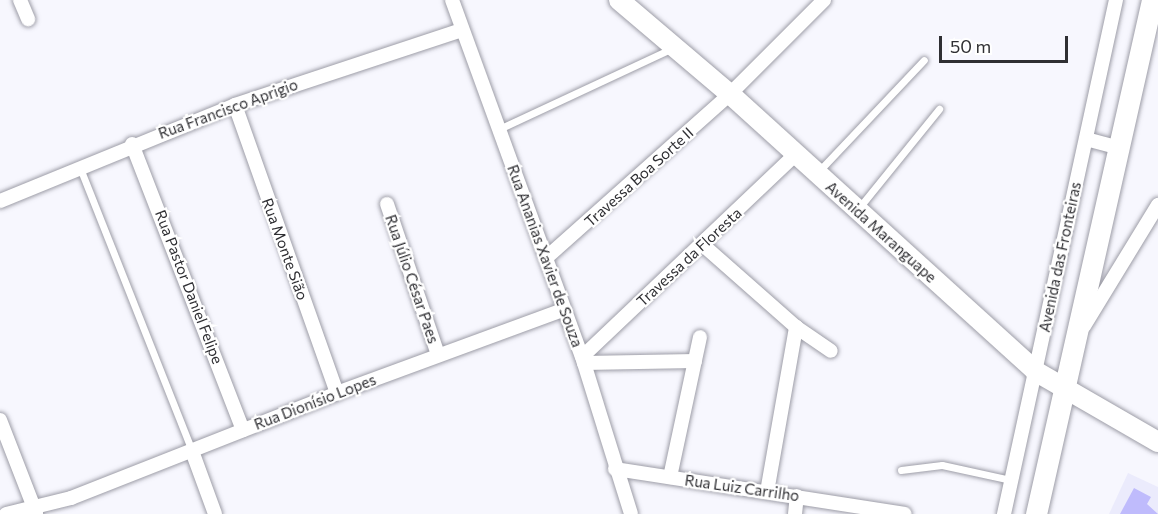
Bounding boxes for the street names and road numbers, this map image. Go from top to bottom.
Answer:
street label: Rua Francisco Aprigio [156,75,300,143]
street label: Travessa Boa Sorte II [581,124,697,230]
street label: Rua Ananias Xavier de Souza [504,162,586,350]
street label: Avenida Maranguape [822,178,940,286]
street label: Avenida das Fronteiras [1035,180,1085,334]
street label: Rua Monte Sião [258,196,312,302]
street label: Travessa da Floresta [633,204,745,310]
street label: Rua Pastor Daniel Felipe [151,207,227,367]
street label: Rua Júlio César Paes [382,212,442,346]
street label: Rua Dionísio Lopes [252,370,378,434]
street label: Rua Luiz Carrilho [684,471,800,505]

